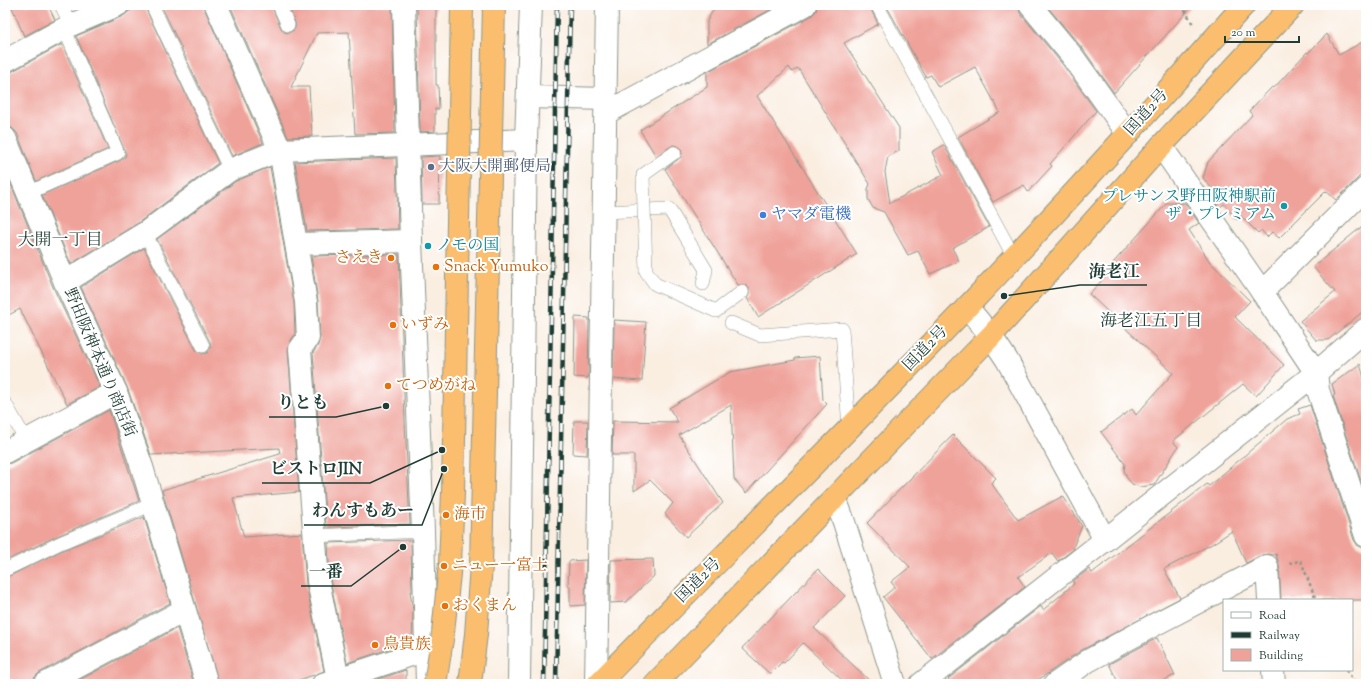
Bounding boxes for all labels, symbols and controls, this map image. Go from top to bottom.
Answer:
scale bar [1225,18,1299,44]
text: 20 m [1231,24,1256,42]
street label: 国道2号 [1120,85,1174,141]
place label: 大阪大開郵便局 [439,156,551,179]
marker: 大阪大開郵便局 [426,162,436,172]
place label: プレサンス野田阪神駅前 ザ・プレミアム [1102,186,1276,227]
marker: プレサンス野田阪神駅前 ザ・プレミアム [1279,201,1289,211]
place label: ヤマダ電機 [771,204,851,227]
marker: ヤマダ電機 [758,210,768,220]
district label: 大開一丁目 [18,229,103,253]
place label: ノモの国 [436,235,499,258]
marker: ノモの国 [423,241,433,251]
place label: さえき [335,247,383,270]
marker: さえき [386,253,396,263]
place label: Snack Yumuko [444,256,549,279]
callout: 海老江 [1080,256,1147,285]
text: 海老江 [1089,261,1140,285]
marker: Snack Yumuko [431,262,441,272]
street label: 野田阪神本通り商店街 [57,285,141,441]
district label: 海老江五丁目 [1100,310,1202,334]
place label: いずみ [401,314,449,337]
marker: いずみ [388,320,398,330]
street label: 国道2号 [898,321,954,377]
place label: てつめがね [396,375,476,398]
marker: てつめがね [383,381,393,391]
callout: りとも [269,388,336,417]
text: りとも [278,392,329,416]
callout: ビストロJIN [262,454,370,483]
text: ビストロJIN [270,458,362,482]
callout: わんすもあー [304,496,422,525]
text: わんすもあー [312,500,414,524]
place label: 海市 [454,504,486,527]
marker: 海市 [441,510,451,520]
street label: 国道2号 [671,553,727,609]
place label: ニュー一富士 [452,555,548,578]
callout: 一番 [301,557,351,586]
text: 一番 [309,561,343,585]
marker: ニュー一富士 [439,561,449,571]
place label: おくまん [453,595,517,618]
legend [1223,599,1353,671]
marker: おくまん [440,601,450,611]
text: Road [1259,607,1286,625]
text: Railway [1259,627,1300,645]
place label: 鳥貴族 [383,634,431,657]
marker: 鳥貴族 [370,640,380,650]
text: Building [1259,647,1303,665]

